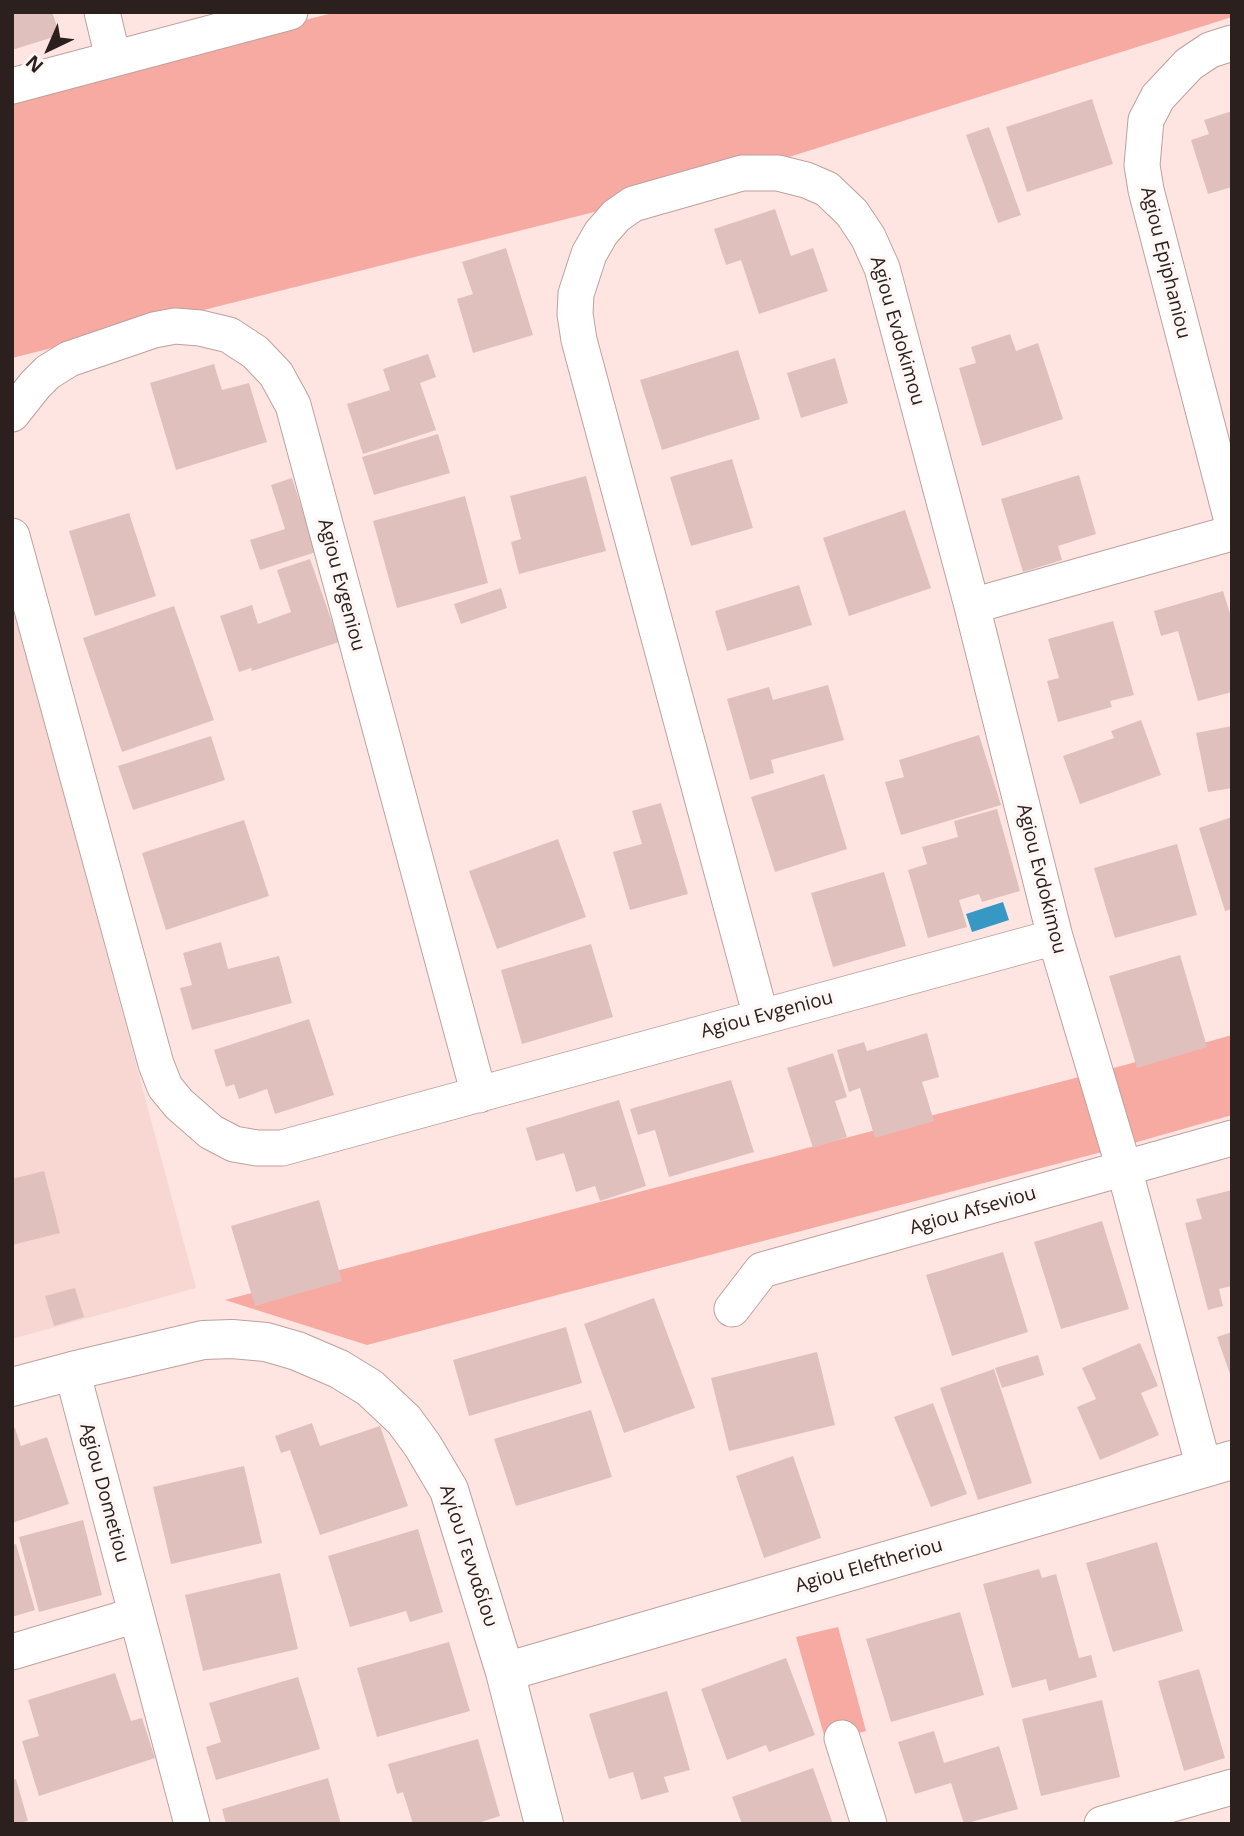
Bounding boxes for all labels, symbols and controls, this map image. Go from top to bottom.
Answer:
north arrow [14,14,84,84]
text: N [20,49,49,79]
street label: Agiou Epiphaniou [1135,185,1195,341]
street label: Agiou Evdokimou [865,254,929,408]
street label: Agiou Evgeniou [312,517,370,653]
street label: Agiou Evdokimou [1011,802,1071,956]
street label: Agiou Evgeniou [699,986,835,1044]
street label: Agiou Afseviou [907,1182,1039,1240]
street label: Agiou Dometiou [74,1421,134,1565]
street label: Αγίου Γενναδίου [434,1482,502,1630]
street label: Agiou Eleftheriou [793,1534,945,1598]

